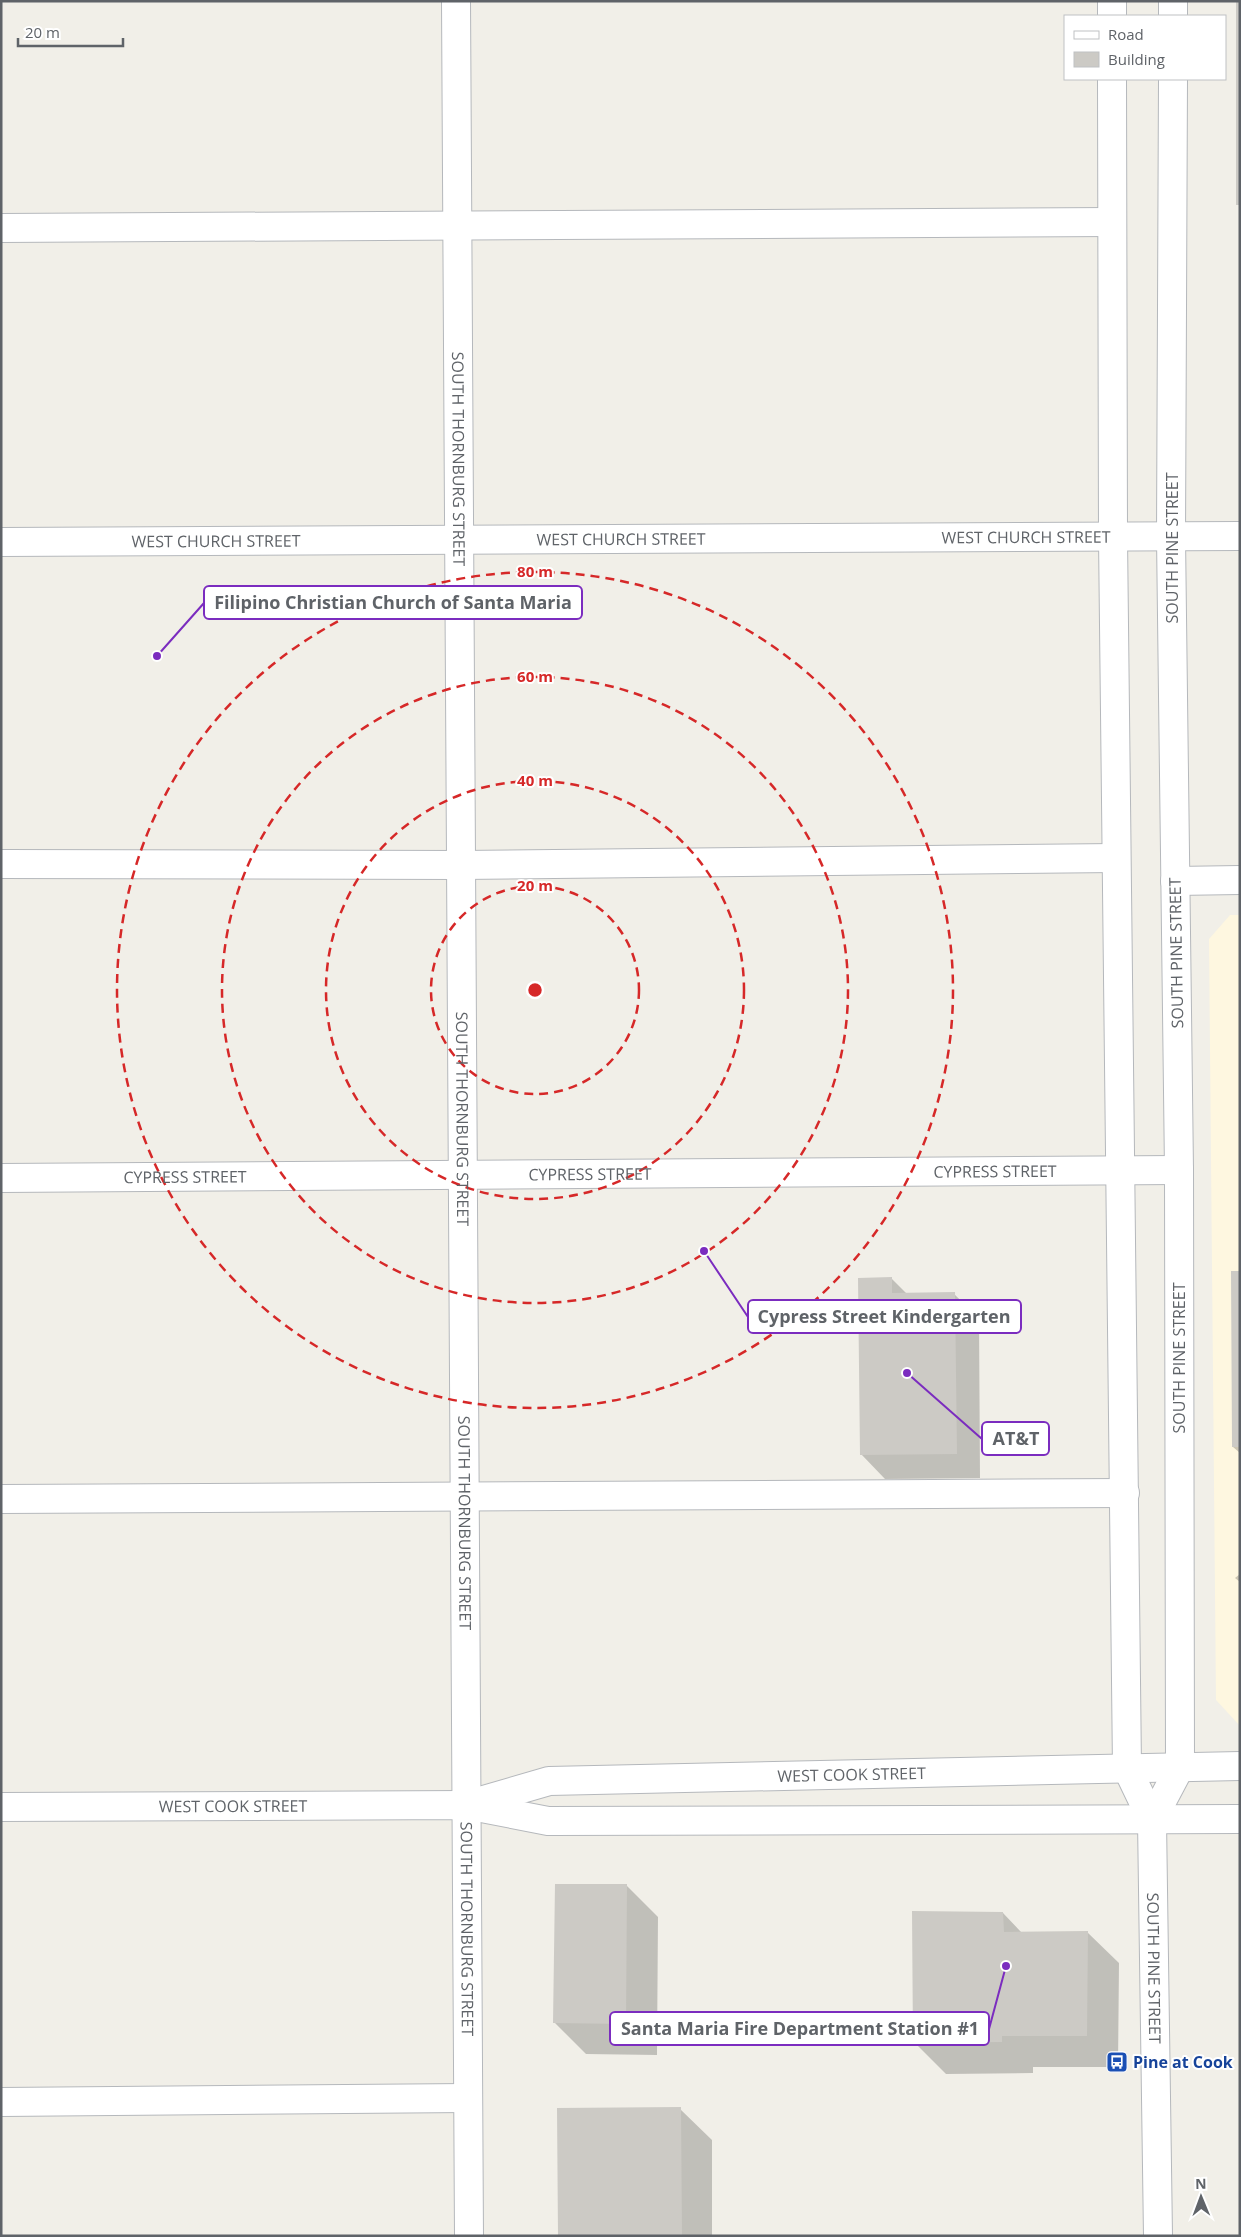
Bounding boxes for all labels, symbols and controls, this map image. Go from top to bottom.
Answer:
scale bar [18,15,122,47]
legend [1064,15,1226,80]
text: 20 m [25,22,60,42]
text: Road [1108,24,1144,44]
text: Building [1108,49,1165,69]
street label: SOUTH THORNBURG STREET [447,352,470,566]
street label: SOUTH PINE STREET [1161,472,1183,623]
street label: WEST CHURCH STREET [941,526,1111,548]
street label: WEST CHURCH STREET [536,528,706,550]
street label: WEST CHURCH STREET [131,530,301,552]
text: 80 m [517,561,553,581]
callout: Filipino Christian Church of Santa Maria [204,586,582,619]
text: Filipino Christian Church of Santa Maria [214,590,572,614]
text: 60 m [517,666,553,686]
text: 40 m [517,770,553,790]
text: 20 m [517,875,553,895]
street label: SOUTH PINE STREET [1164,877,1188,1029]
centre of rings [526,981,544,999]
street label: SOUTH THORNBURG STREET [451,1012,474,1226]
street label: CYPRESS STREET [933,1160,1057,1183]
street label: CYPRESS STREET [528,1163,652,1185]
street label: CYPRESS STREET [123,1165,247,1188]
street label: SOUTH PINE STREET [1168,1282,1190,1433]
callout: Cypress Street Kindergarten [748,1300,1021,1333]
text: Cypress Street Kindergarten [757,1304,1011,1328]
street label: SOUTH THORNBURG STREET [453,1416,476,1630]
callout: AT&T [982,1422,1049,1455]
text: AT&T [993,1426,1040,1450]
street label: WEST COOK STREET [777,1762,926,1787]
street label: WEST COOK STREET [159,1795,307,1817]
street label: SOUTH THORNBURG STREET [456,1822,479,2036]
street label: SOUTH PINE STREET [1142,1893,1166,2044]
callout: Santa Maria Fire Department Station #1 [610,2012,989,2045]
text: Santa Maria Fire Department Station #1 [621,2016,979,2040]
bus stop icon: Pine at Cook [1105,2050,1129,2074]
place label: Pine at Cook [1133,2051,1233,2073]
north arrow [1176,2172,1226,2222]
text: N [1195,2174,1207,2193]

